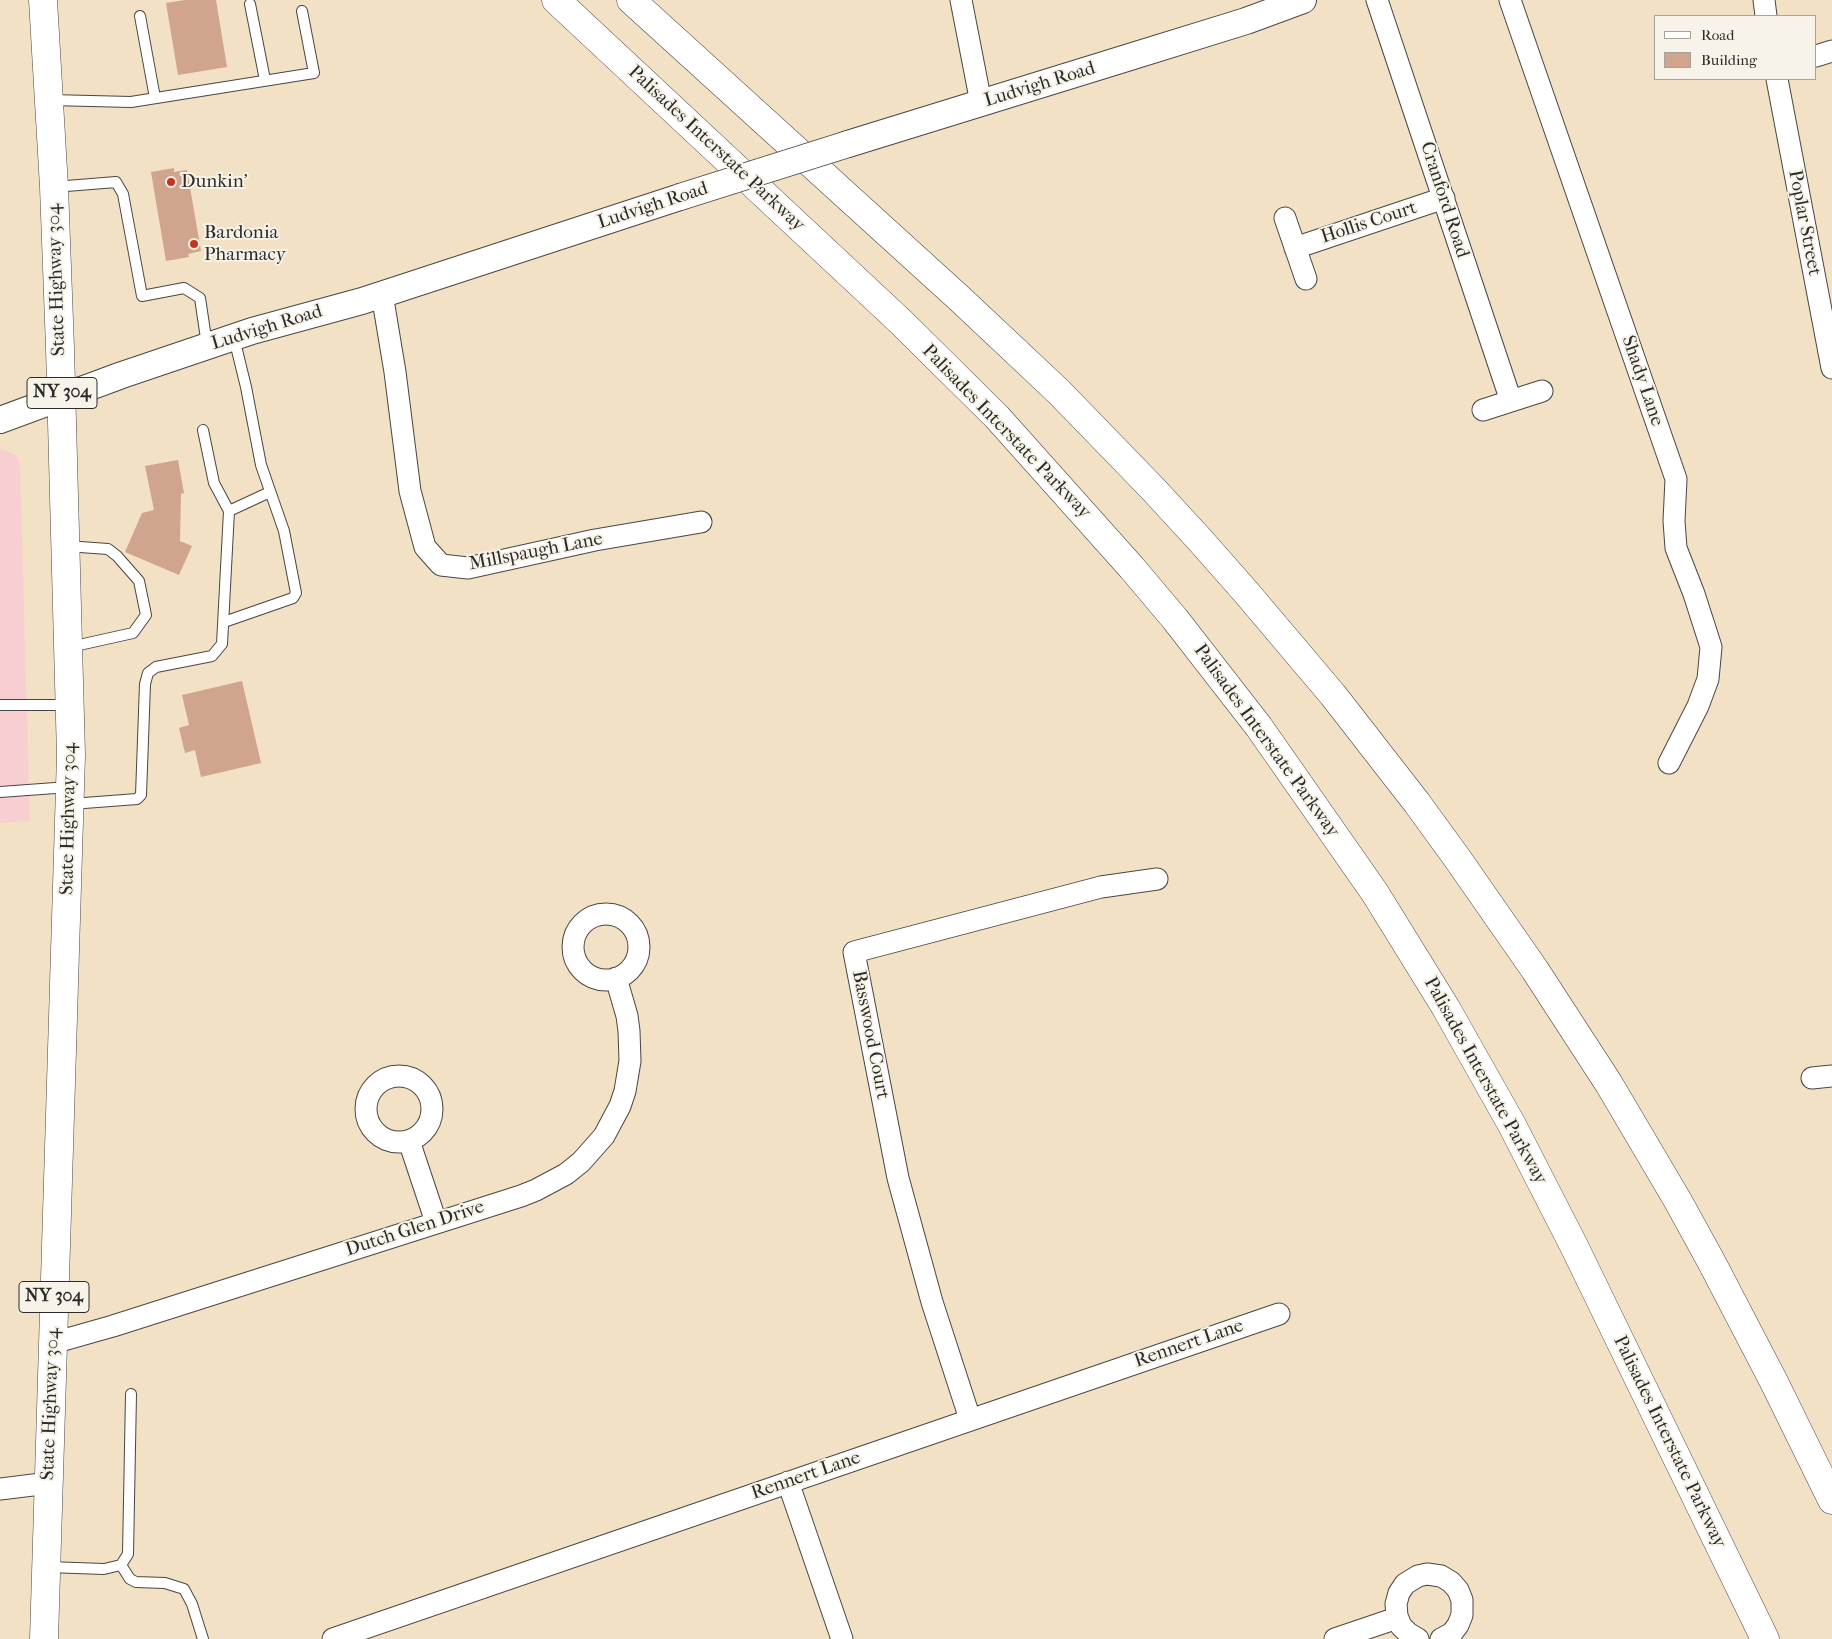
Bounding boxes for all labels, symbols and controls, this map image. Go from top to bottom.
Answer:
legend [1654,15,1817,80]
text: Road [1701,26,1734,44]
text: Building [1701,51,1757,69]
street label: Ludvigh Road [982,57,1098,113]
street label: Palisades Interstate Parkway [623,61,809,237]
street label: Cranford Road [1415,139,1473,261]
street label: Poplar Street [1783,168,1825,278]
place label: Dunkin' [181,171,248,193]
marker: Dunkin' [165,176,177,188]
street label: Ludvigh Road [595,177,711,235]
street label: Hollis Court [1318,197,1420,249]
street label: State Highway 304 [43,203,71,357]
place label: Bardonia Pharmacy [204,222,286,266]
marker: Bardonia Pharmacy [188,238,200,250]
street label: Ludvigh Road [209,300,325,356]
street label: Shady Lane [1616,333,1668,429]
street label: Palisades Interstate Parkway [917,340,1095,524]
road number: NY 304 [27,378,97,408]
street label: Millspaugh Lane [467,528,605,576]
street label: Palisades Interstate Parkway [1188,640,1344,842]
street label: State Highway 304 [56,743,82,895]
street label: Basswood Court [846,969,894,1101]
street label: Palisades Interstate Parkway [1418,973,1552,1189]
street label: Dutch Glen Drive [343,1196,487,1262]
road number: NY 304 [19,1281,89,1312]
street label: Rennert Lane [1131,1315,1247,1373]
street label: State Highway 304 [37,1327,65,1481]
street label: Palisades Interstate Parkway [1608,1332,1730,1552]
street label: Rennert Lane [748,1447,864,1505]

